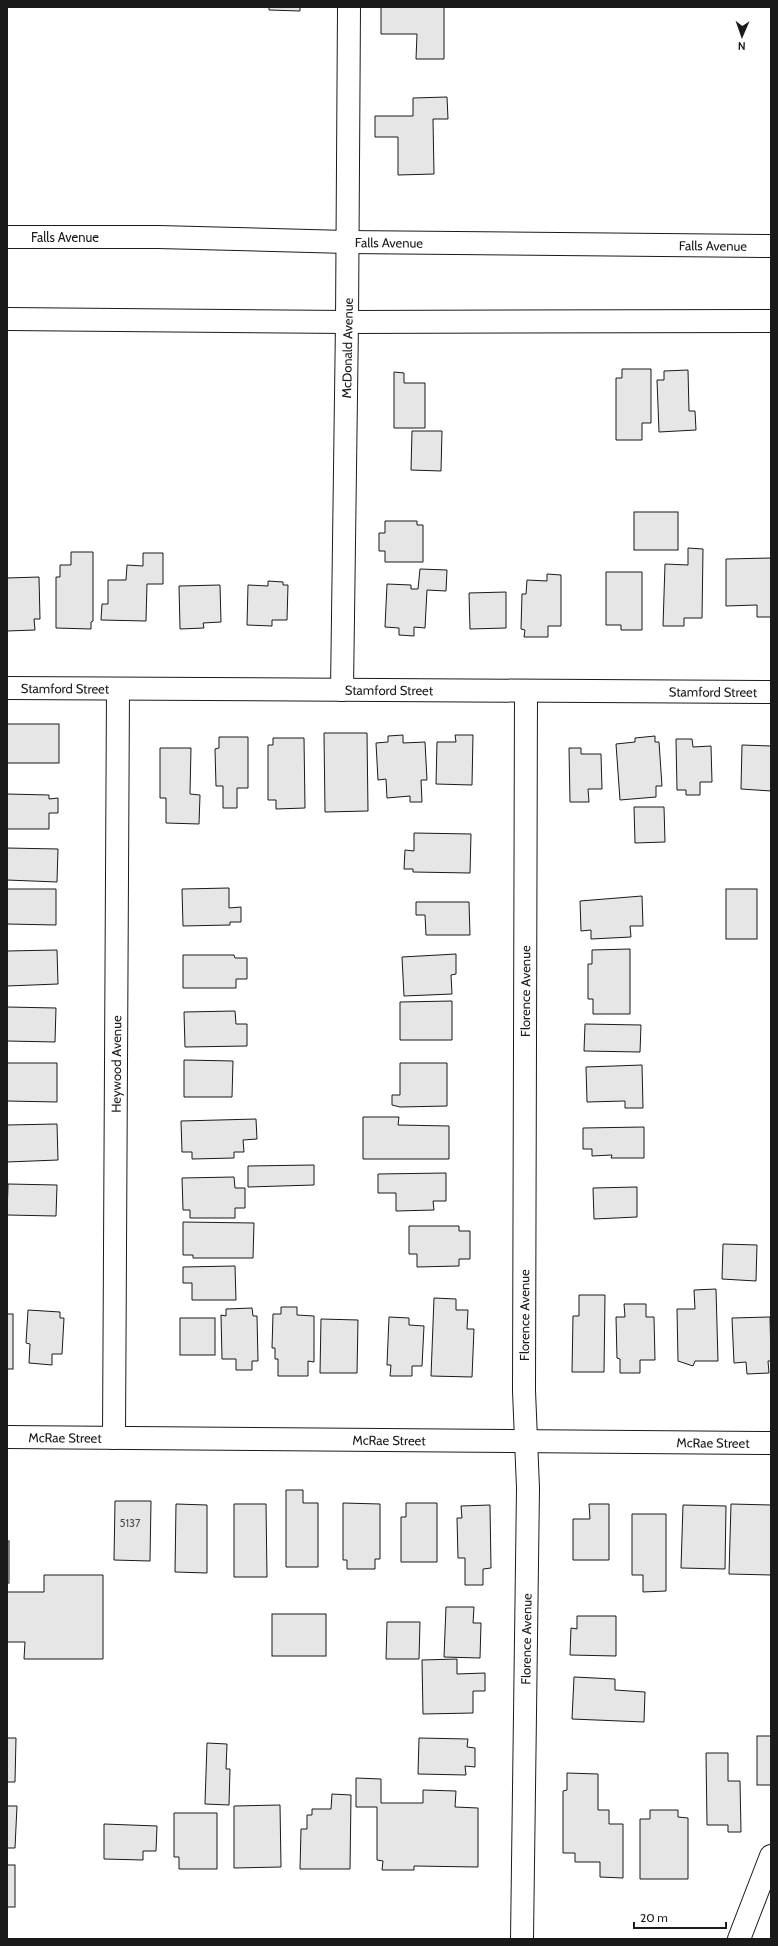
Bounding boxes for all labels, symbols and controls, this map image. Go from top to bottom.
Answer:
north arrow [722,16,762,56]
text: N [738,39,746,53]
street label: Falls Avenue [31,229,99,245]
street label: Falls Avenue [355,234,423,251]
street label: Falls Avenue [679,237,747,254]
street label: McDonald Avenue [338,297,356,398]
street label: Stamford Street [21,680,110,697]
street label: Stamford Street [345,682,434,698]
street label: Stamford Street [669,683,758,700]
street label: Florence Avenue [517,945,533,1037]
street label: Heywood Avenue [108,1015,124,1113]
street label: Florence Avenue [516,1269,532,1361]
street label: McRae Street [28,1429,102,1446]
street label: McRae Street [352,1432,426,1448]
street label: McRae Street [676,1434,750,1451]
house number: 5137 [119,1516,141,1530]
street label: Florence Avenue [517,1593,535,1685]
scale bar [634,1904,726,1930]
text: 20 m [640,1910,668,1925]

